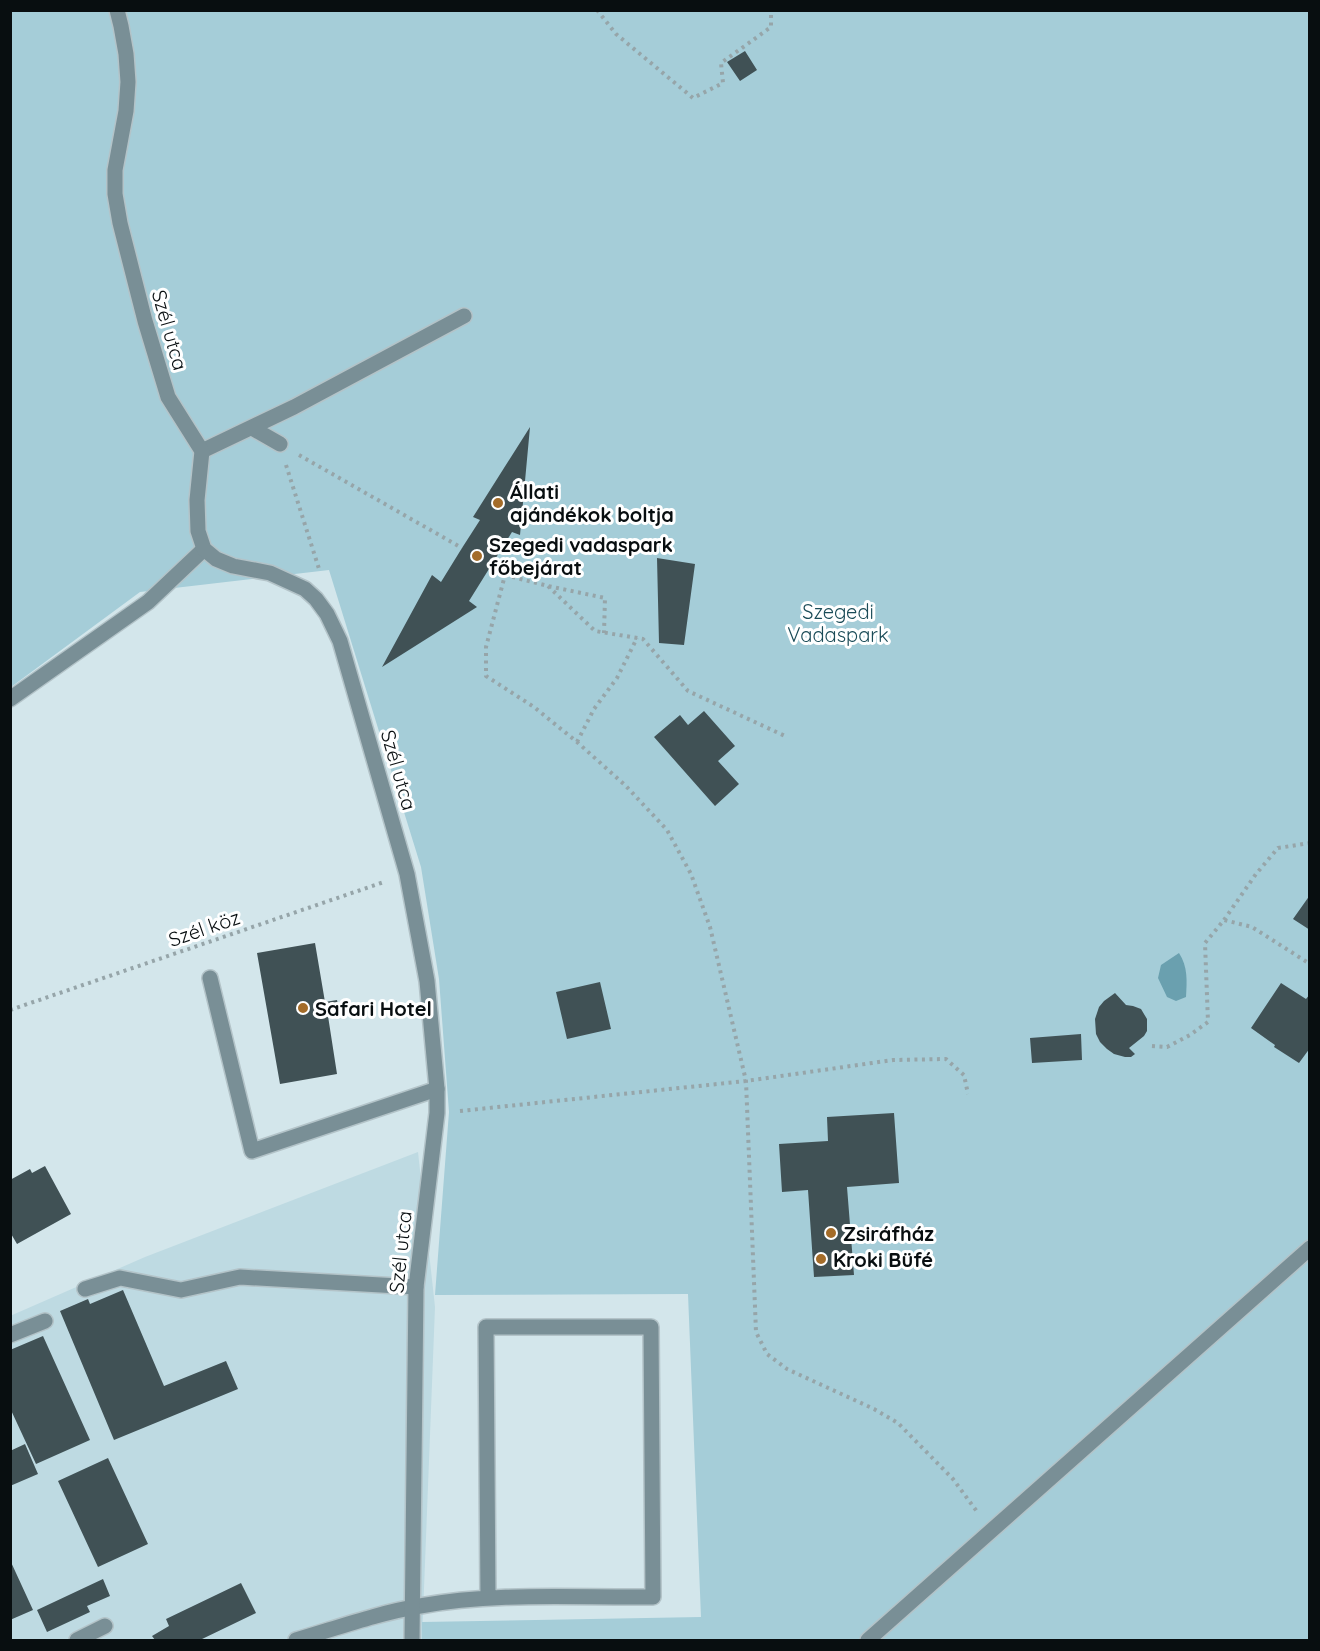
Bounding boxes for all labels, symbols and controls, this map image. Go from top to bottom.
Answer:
street label: Szél utca [147,287,193,373]
place label: Állati ajándékok boltja [510,479,674,527]
marker: Állati ajándékok boltja [491,496,505,510]
place label: Szegedi vadaspark főbejárat [489,532,673,580]
marker: Szegedi vadaspark főbejárat [470,549,484,563]
park label: Szegedi Vadaspark [787,599,889,647]
street label: Szél utca [376,727,422,813]
street label: Szél köz [165,904,243,952]
place label: Safari Hotel [315,996,432,1021]
marker: Safari Hotel [296,1001,310,1015]
street label: Szél utca [383,1210,417,1294]
place label: Zsiráfház [843,1221,934,1246]
marker: Zsiráfház [824,1226,838,1240]
place label: Kroki Büfé [833,1247,933,1272]
marker: Kroki Büfé [814,1252,828,1266]

